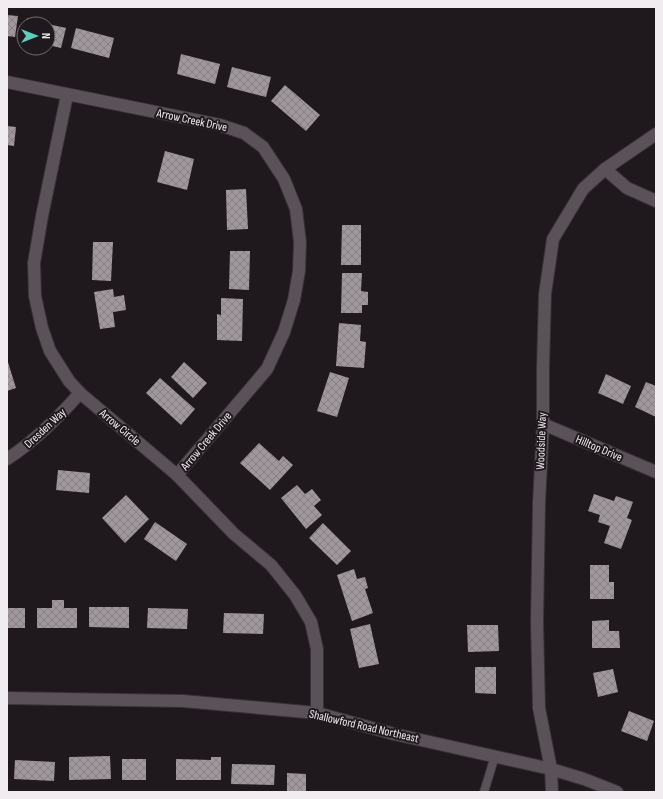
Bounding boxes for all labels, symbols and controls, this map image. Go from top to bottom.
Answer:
north arrow [16,16,56,56]
text: N [39,33,52,39]
street label: Arrow Creek Drive [154,105,229,135]
street label: Dresden Way [21,405,70,452]
street label: Arrow Circle [95,405,143,449]
street label: Arrow Creek Drive [177,409,235,474]
street label: Woodside Way [533,412,550,470]
street label: Hilltop Drive [573,432,625,465]
street label: Shallowford Road Northeast [308,707,421,746]

